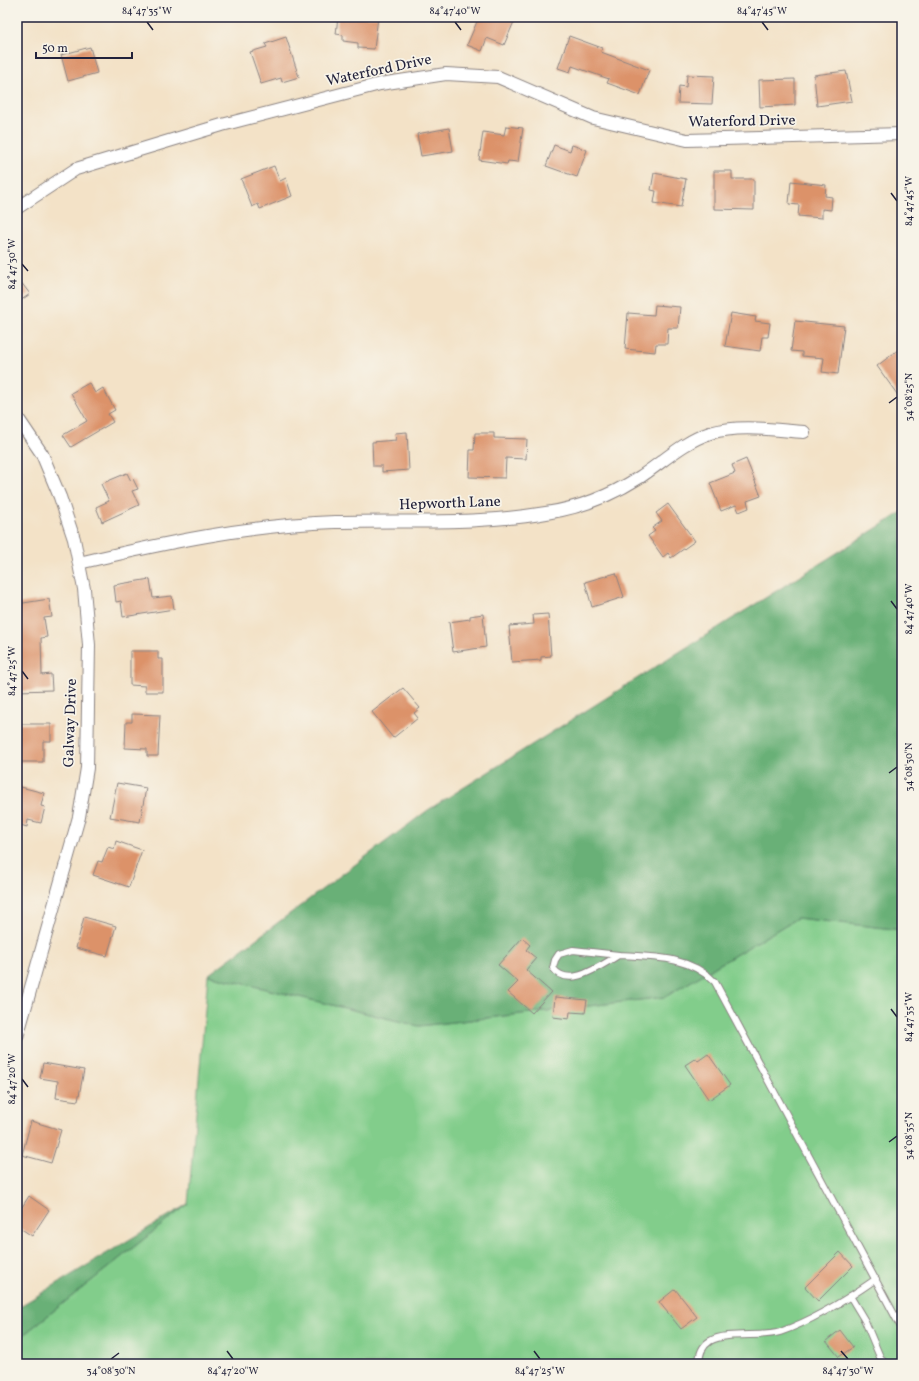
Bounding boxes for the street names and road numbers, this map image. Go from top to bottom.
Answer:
street label: Waterford Drive [324,50,434,92]
street label: Waterford Drive [688,111,796,133]
street label: Hepworth Lane [399,492,501,516]
street label: Galway Drive [59,678,83,768]

